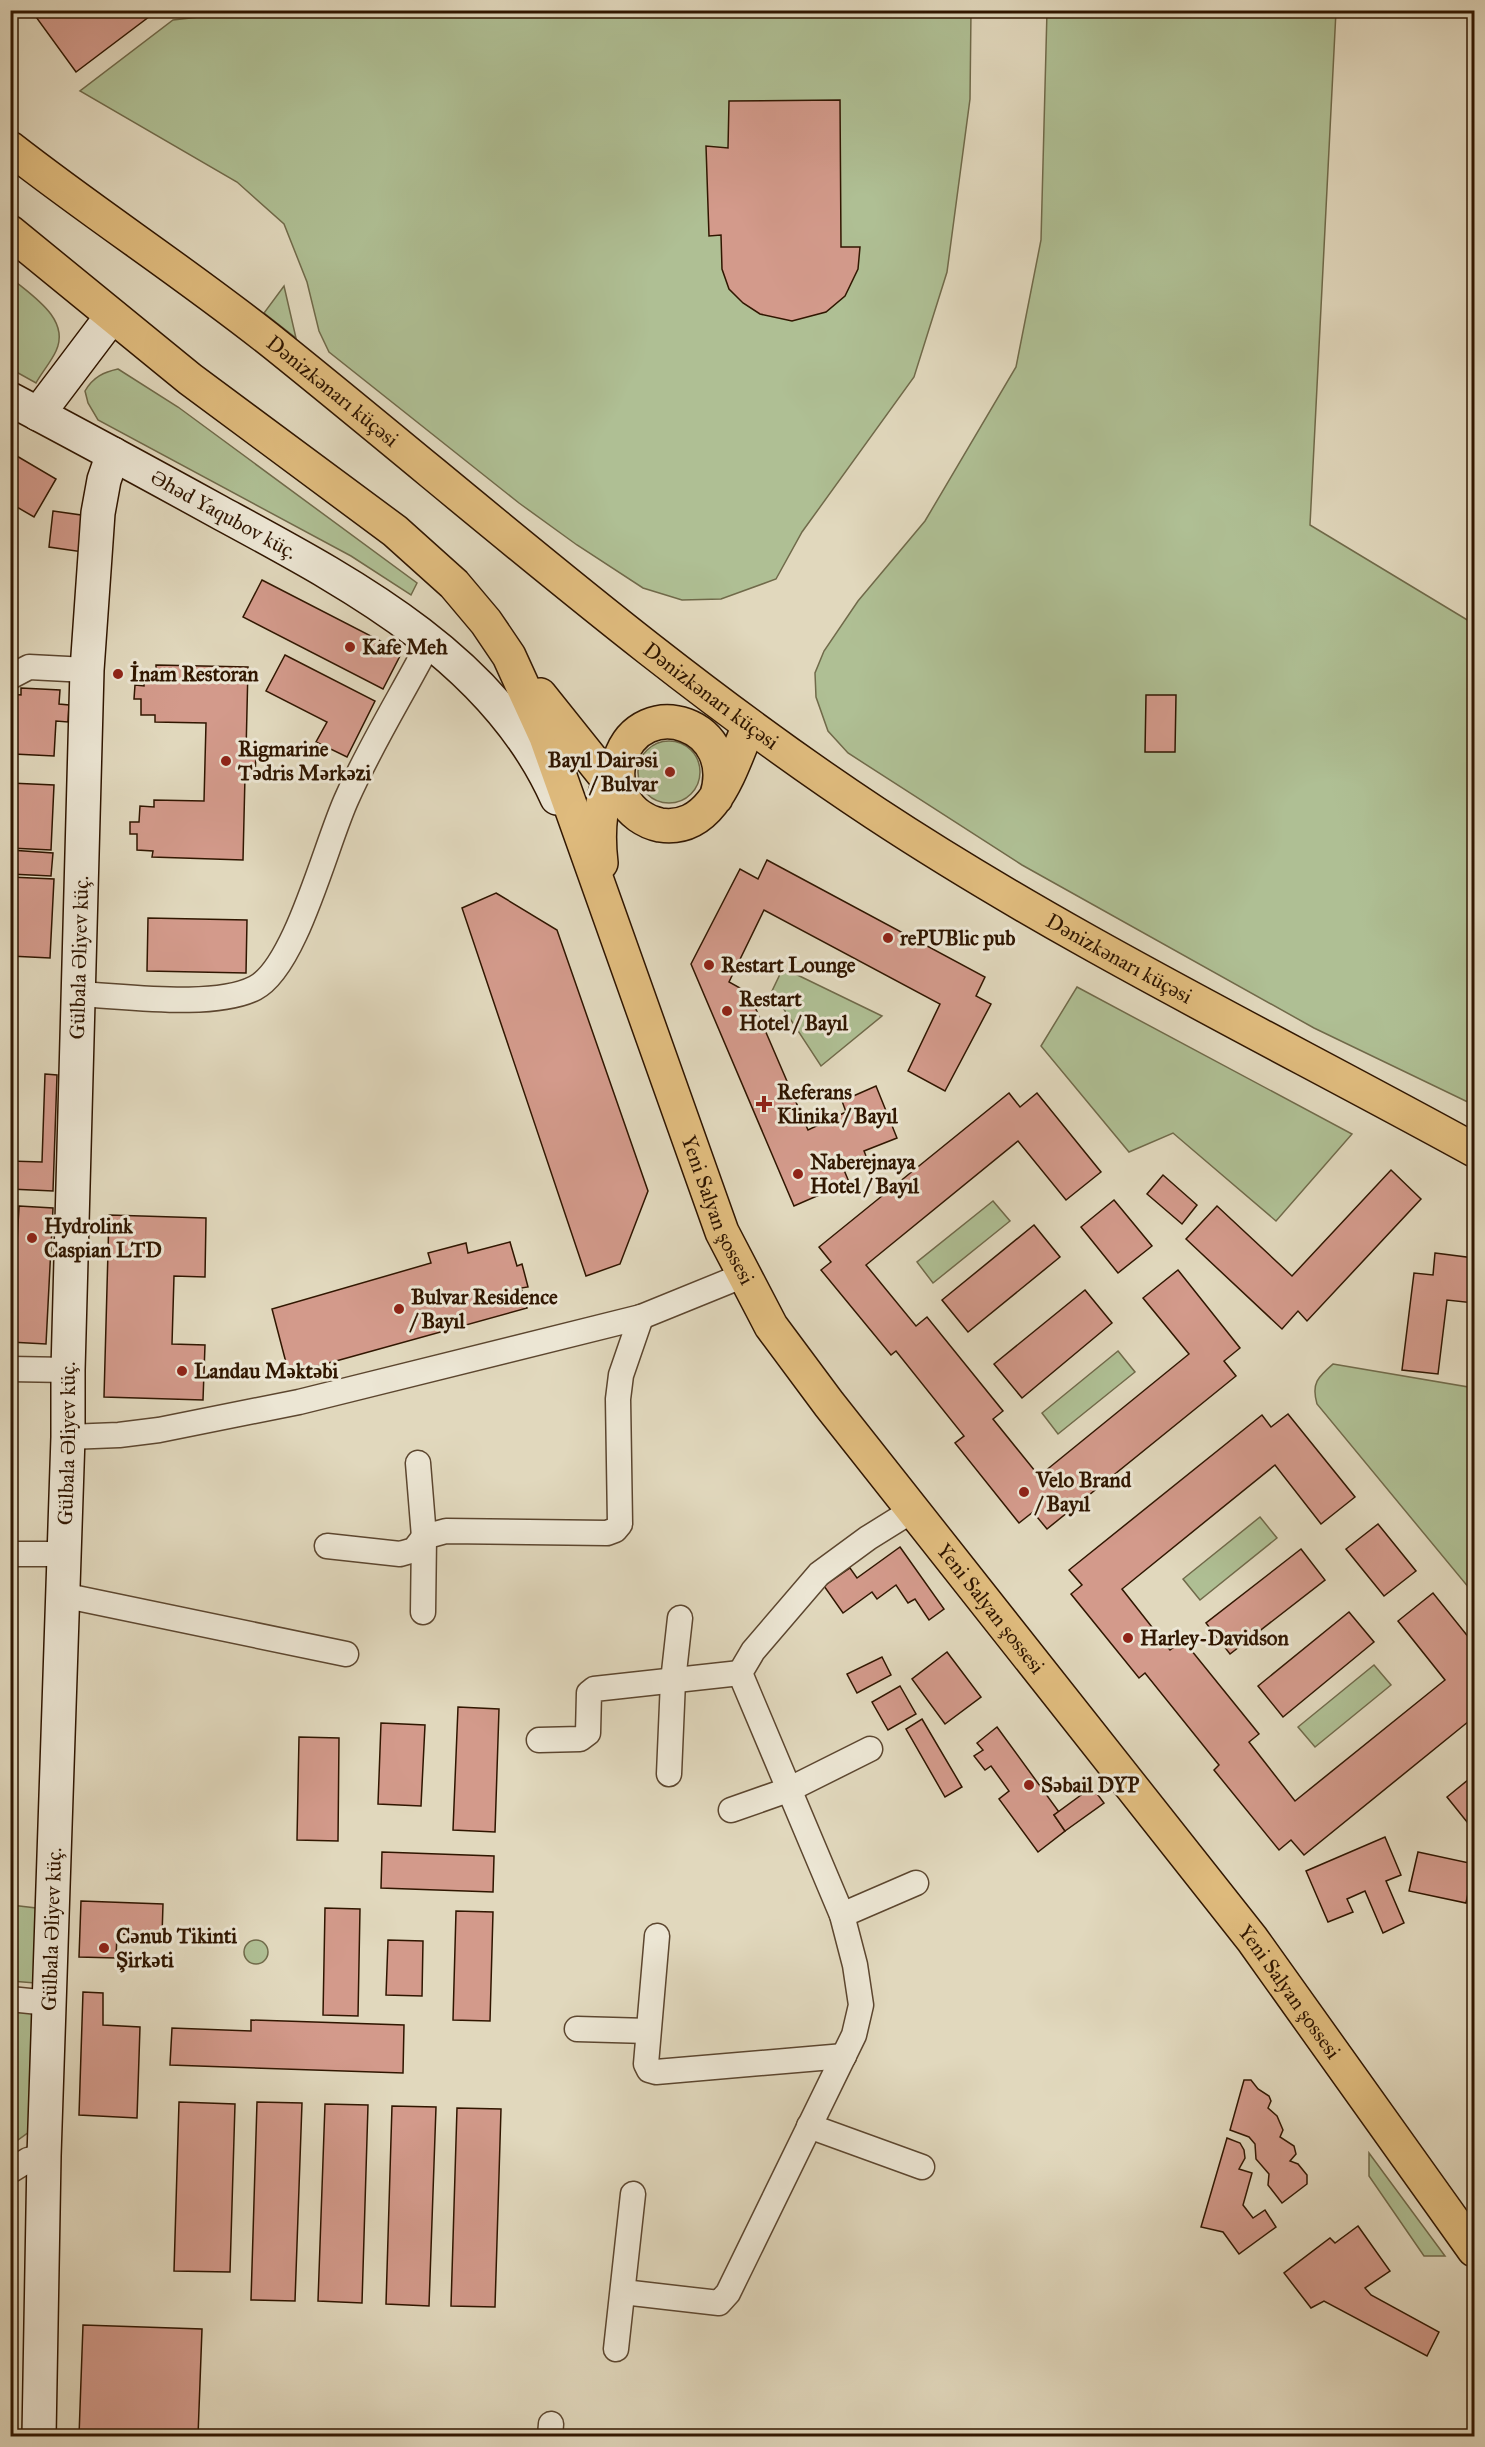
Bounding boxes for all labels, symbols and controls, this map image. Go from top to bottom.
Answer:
street label: Dənizkənarı küçəsi [261,330,404,453]
street label: Əhəd Yaqubov küç. [146,464,302,565]
place label: Kafe Meh [362,634,448,660]
street label: Dənizkənarı küçəsi [638,636,784,755]
marker: Kafe Meh [343,640,357,654]
place label: İnam Restoran [130,660,259,687]
marker: İnam Restoran [111,667,125,681]
place label: Rigmarine Tədris Mərkəzi [237,736,372,786]
place label: Bayıl Dairəsi / Bulvar [548,747,659,797]
marker: Rigmarine Tədris Mərkəzi [219,754,233,768]
marker: Bayıl Dairəsi / Bulvar [663,765,677,779]
street label: Gülbala Əliyev küç. [64,875,94,1040]
street label: Dənizkənarı küçəsi [1042,908,1197,1010]
place label: rePUBlic pub [899,925,1015,951]
marker: rePUBlic pub [881,931,895,945]
place label: Restart Lounge [721,952,856,978]
marker: Restart Lounge [702,958,716,972]
place label: Restart Hotel / Bayıl [739,986,849,1036]
marker: Restart Hotel / Bayıl [720,1004,734,1018]
place label: Referans Klinika / Bayıl [777,1079,899,1129]
marker: Referans Klinika / Bayıl [755,1095,773,1113]
street label: Yeni Salyan şossesi [676,1132,760,1289]
place label: Naberejnaya Hotel / Bayıl [810,1149,920,1199]
marker: Naberejnaya Hotel / Bayıl [791,1167,805,1181]
place label: Hydrolink Caspian LTD [44,1213,162,1263]
marker: Hydrolink Caspian LTD [25,1231,39,1245]
place label: Bulvar Residence / Bayıl [409,1284,558,1334]
marker: Bulvar Residence / Bayıl [392,1302,406,1316]
place label: Landau Məktəbi [194,1358,338,1384]
street label: Gülbala Əliyev küç. [52,1361,81,1526]
marker: Landau Məktəbi [175,1364,189,1378]
place label: Velo Brand / Bayıl [1034,1467,1132,1517]
marker: Velo Brand / Bayıl [1017,1485,1031,1499]
street label: Yeni Salyan şossesi [931,1538,1050,1679]
place label: Harley-Davidson [1140,1625,1290,1651]
marker: Harley-Davidson [1121,1631,1135,1645]
place label: Səbail DYP [1041,1772,1139,1798]
marker: Səbail DYP [1022,1778,1036,1792]
street label: Gülbala Əliyev küç. [36,1847,67,2011]
street label: Yeni Salyan şossesi [1233,1919,1347,2064]
place label: Cənub Tikinti Şirkəti [116,1923,237,1973]
marker: Cənub Tikinti Şirkəti [97,1941,111,1955]

